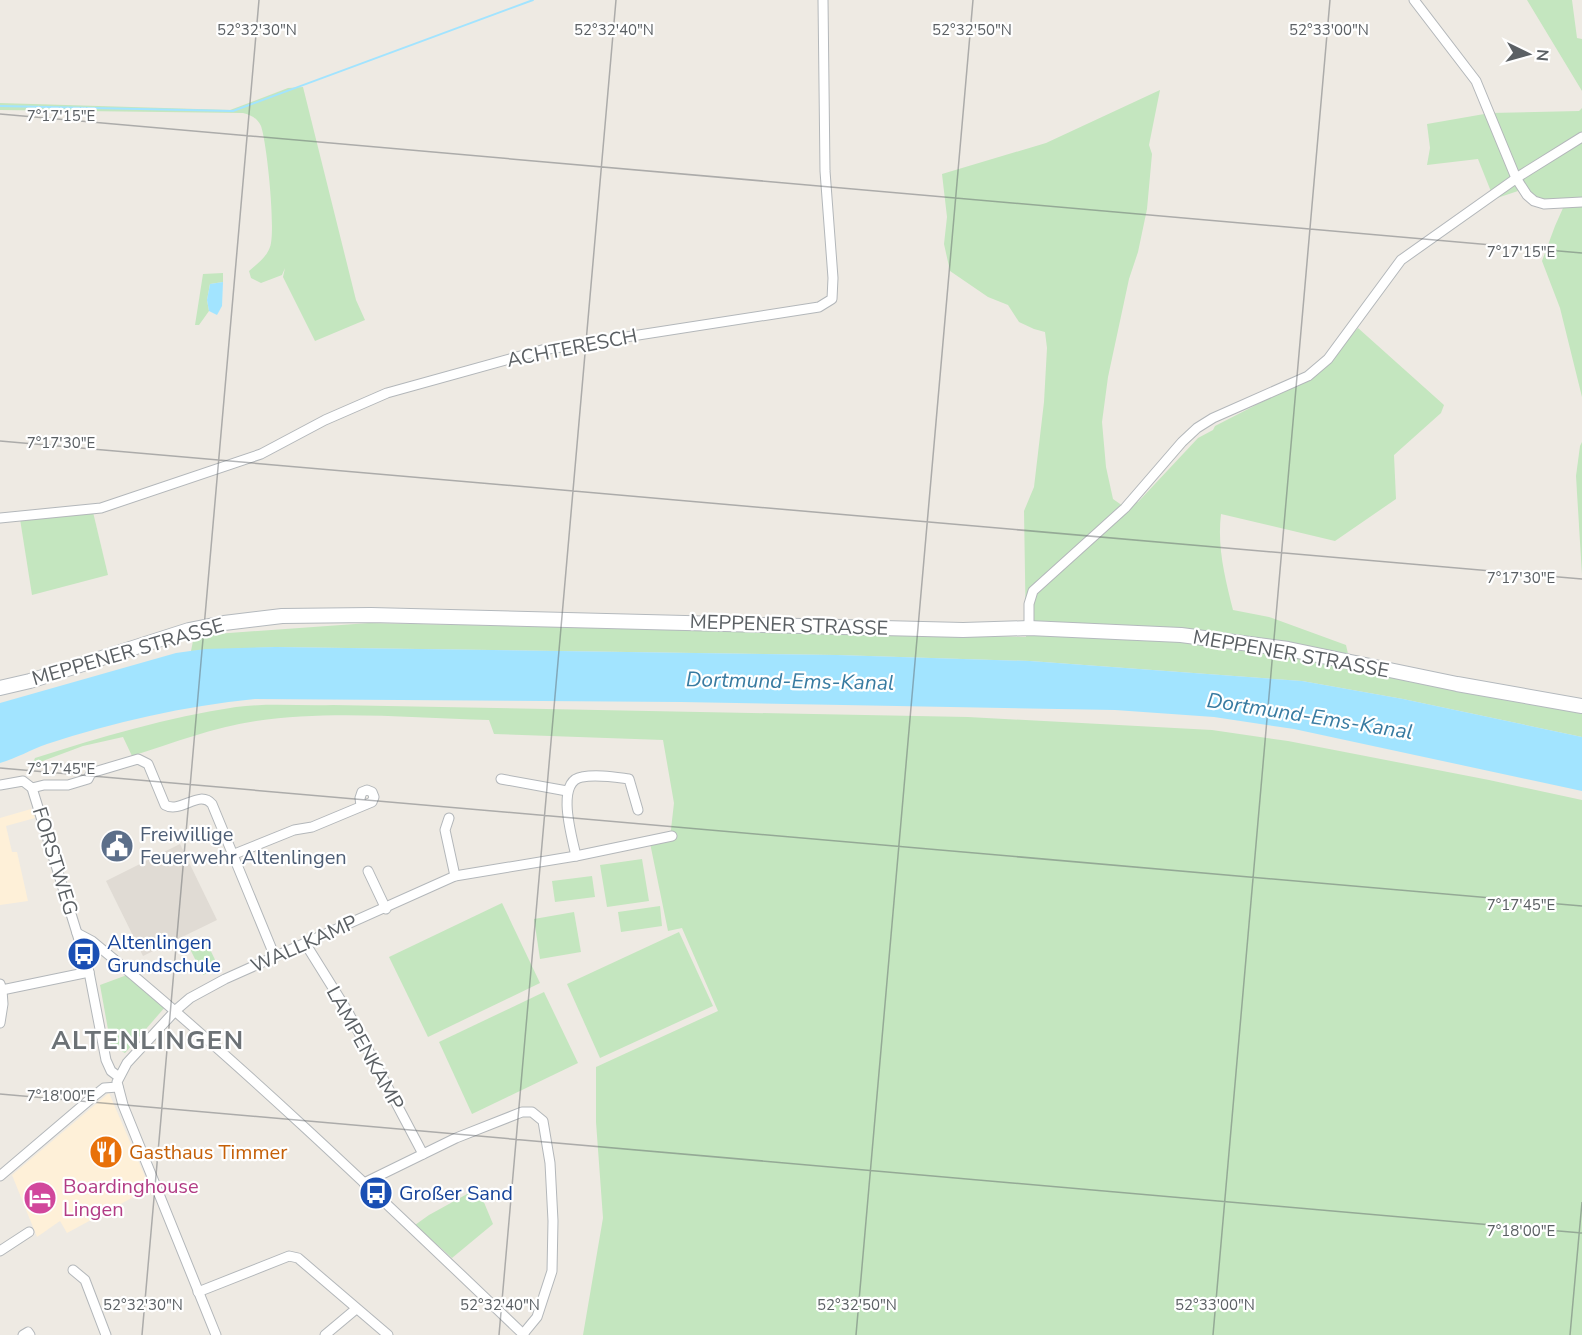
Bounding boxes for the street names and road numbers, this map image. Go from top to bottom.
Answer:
street label: ACHTERESCH [504,322,640,374]
street label: MEPPENER STRASSE [689,608,889,642]
street label: MEPPENER STRASSE [29,612,227,692]
street label: MEPPENER STRASSE [1191,623,1391,685]
street label: FORSTWEG [26,804,84,918]
street label: WALLKAMP [247,908,362,979]
street label: LAMPENKAMP [320,981,410,1115]

